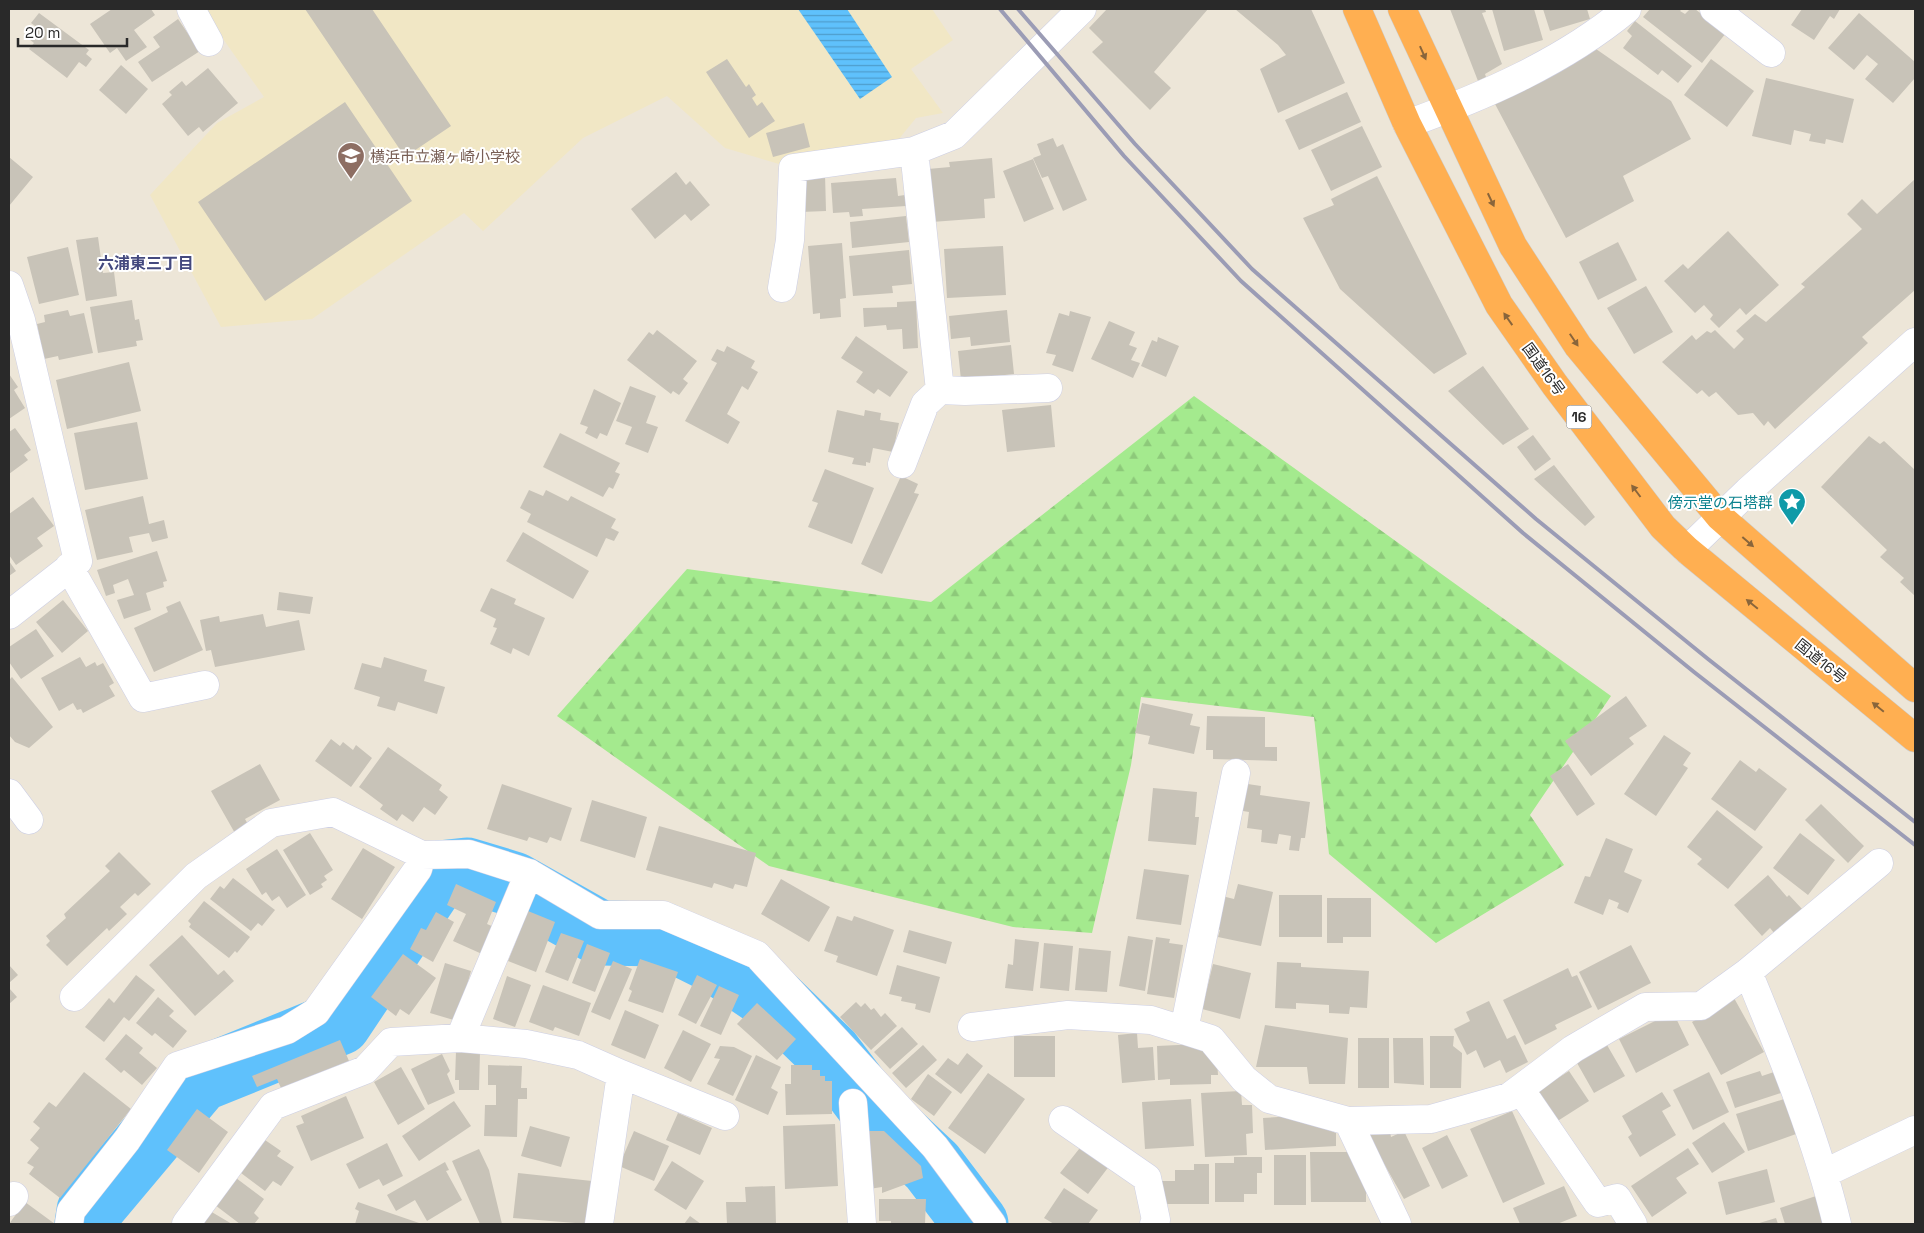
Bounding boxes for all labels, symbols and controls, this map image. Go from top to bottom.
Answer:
scale bar [18,15,126,47]
text: 20 m [25,23,60,42]
one-way arrow [1419,46,1427,60]
school or university icon: 横浜市立瀬ヶ崎小学校 [336,141,366,180]
place label: 横浜市立瀬ヶ崎小学校 [370,147,520,166]
one-way arrow [1488,193,1496,207]
district label: 六浦東三丁目 [98,253,194,274]
one-way arrow [1503,312,1513,325]
one-way arrow [1569,333,1579,347]
street label: 国道16号 [1519,339,1569,399]
road number: 16 [1566,406,1592,428]
one-way arrow [1631,484,1641,498]
place icon: 傍示堂の石塔群 [1777,487,1807,526]
place label: 傍示堂の石塔群 [1668,493,1773,512]
one-way arrow [1742,536,1754,548]
one-way arrow [1746,598,1759,609]
street label: 国道16号 [1792,635,1850,687]
one-way arrow [1871,702,1884,713]

